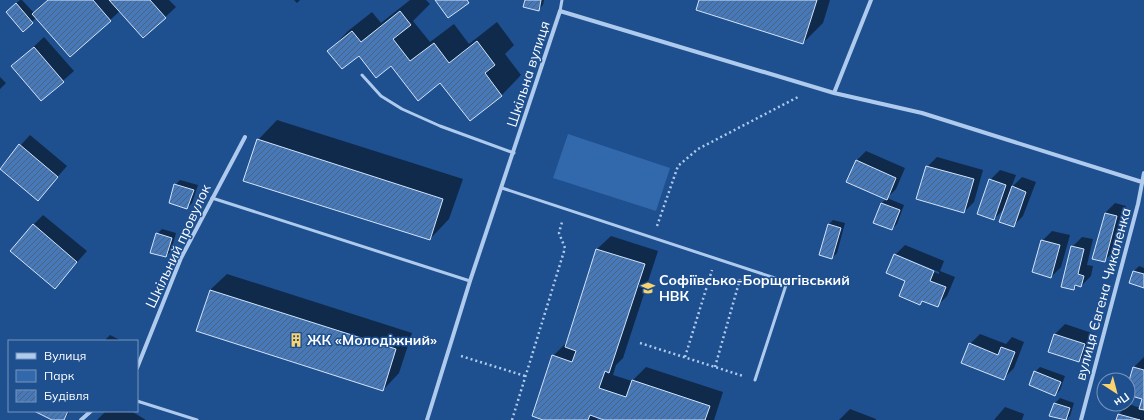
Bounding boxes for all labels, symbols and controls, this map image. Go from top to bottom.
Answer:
street label: Шкільна вулиця [502,19,554,129]
street label: Шкільний провулок [141,181,215,311]
street label: вулиця Євгена Чикаленка [1071,206,1135,382]
place label: Софіївсько-Борщагівський НВК [659,271,850,305]
school or university icon: Софіївсько-Борщагівський НВК [640,280,656,296]
place label: ЖК «Молодіжний» [307,331,437,349]
building icon: ЖК «Молодіжний» [288,332,304,348]
legend [8,340,138,412]
text: Вулиця [44,348,86,363]
text: Парк [44,368,75,383]
north arrow [1096,372,1136,412]
text: Будівля [44,388,89,403]
text: Пн [1111,390,1132,410]

